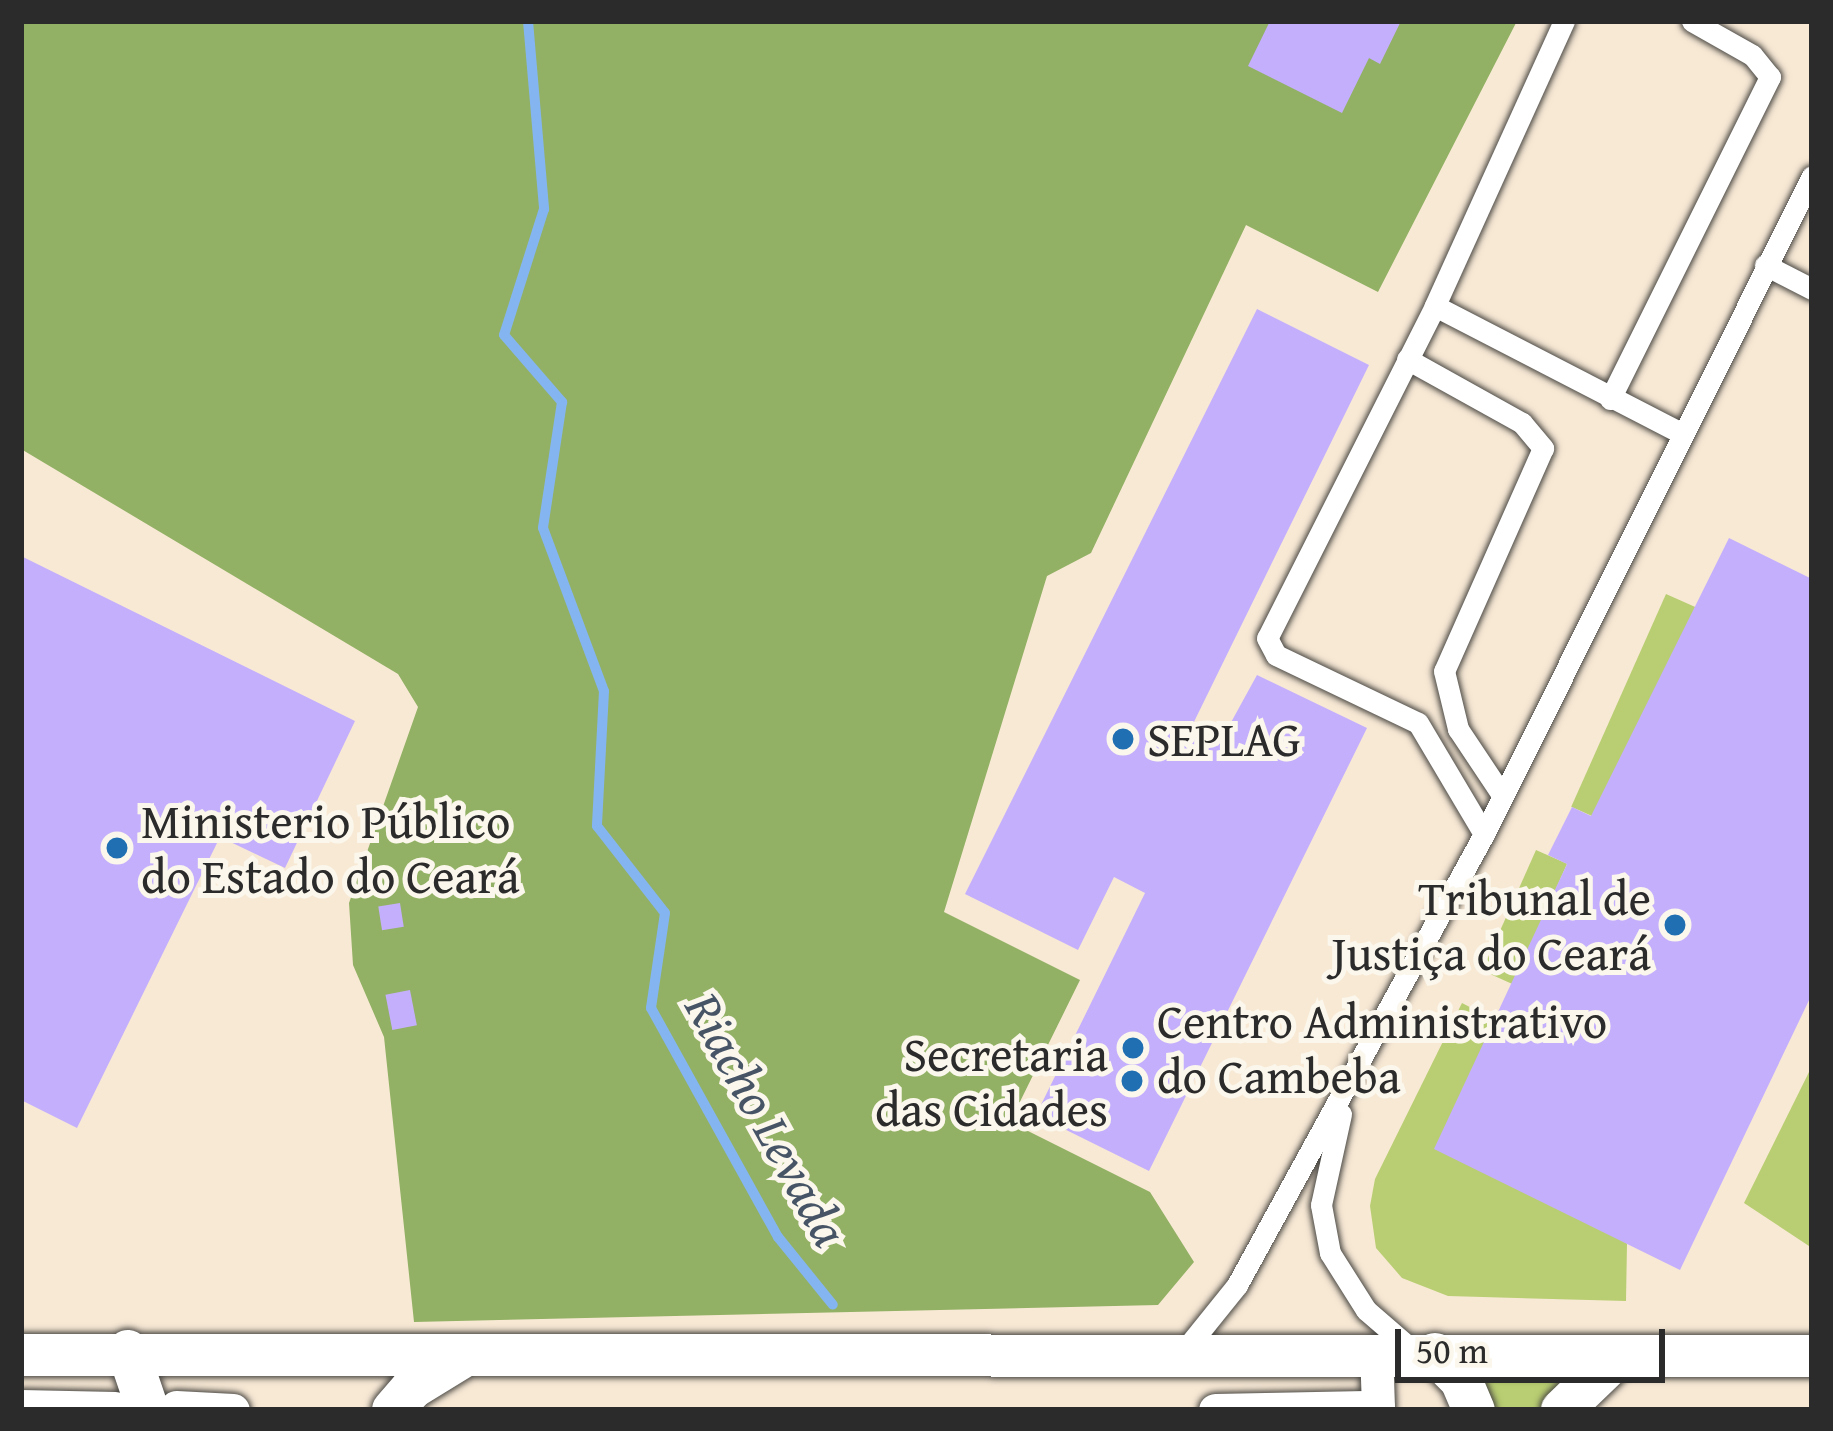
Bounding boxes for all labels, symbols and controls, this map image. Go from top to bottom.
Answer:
place label: SEPLAG [1147,710,1301,768]
marker: SEPLAG [1110,726,1136,752]
place label: Ministerio Público do Estado do Ceará [141,791,520,904]
marker: Ministerio Público do Estado do Ceará [104,835,130,861]
place label: Tribunal de Justiça do Ceará [1331,868,1651,981]
marker: Tribunal de Justiça do Ceará [1662,912,1688,938]
water label: Riacho Levada [672,982,862,1256]
place label: Centro Administrativo do Cambeba [1157,991,1607,1104]
place label: Secretaria das Cidades [875,1024,1108,1137]
marker: Centro Administrativo do Cambeba [1120,1035,1146,1061]
marker: Secretaria das Cidades [1119,1068,1145,1094]
scale bar [1401,1305,1671,1379]
text: 50 m [1416,1323,1488,1376]

